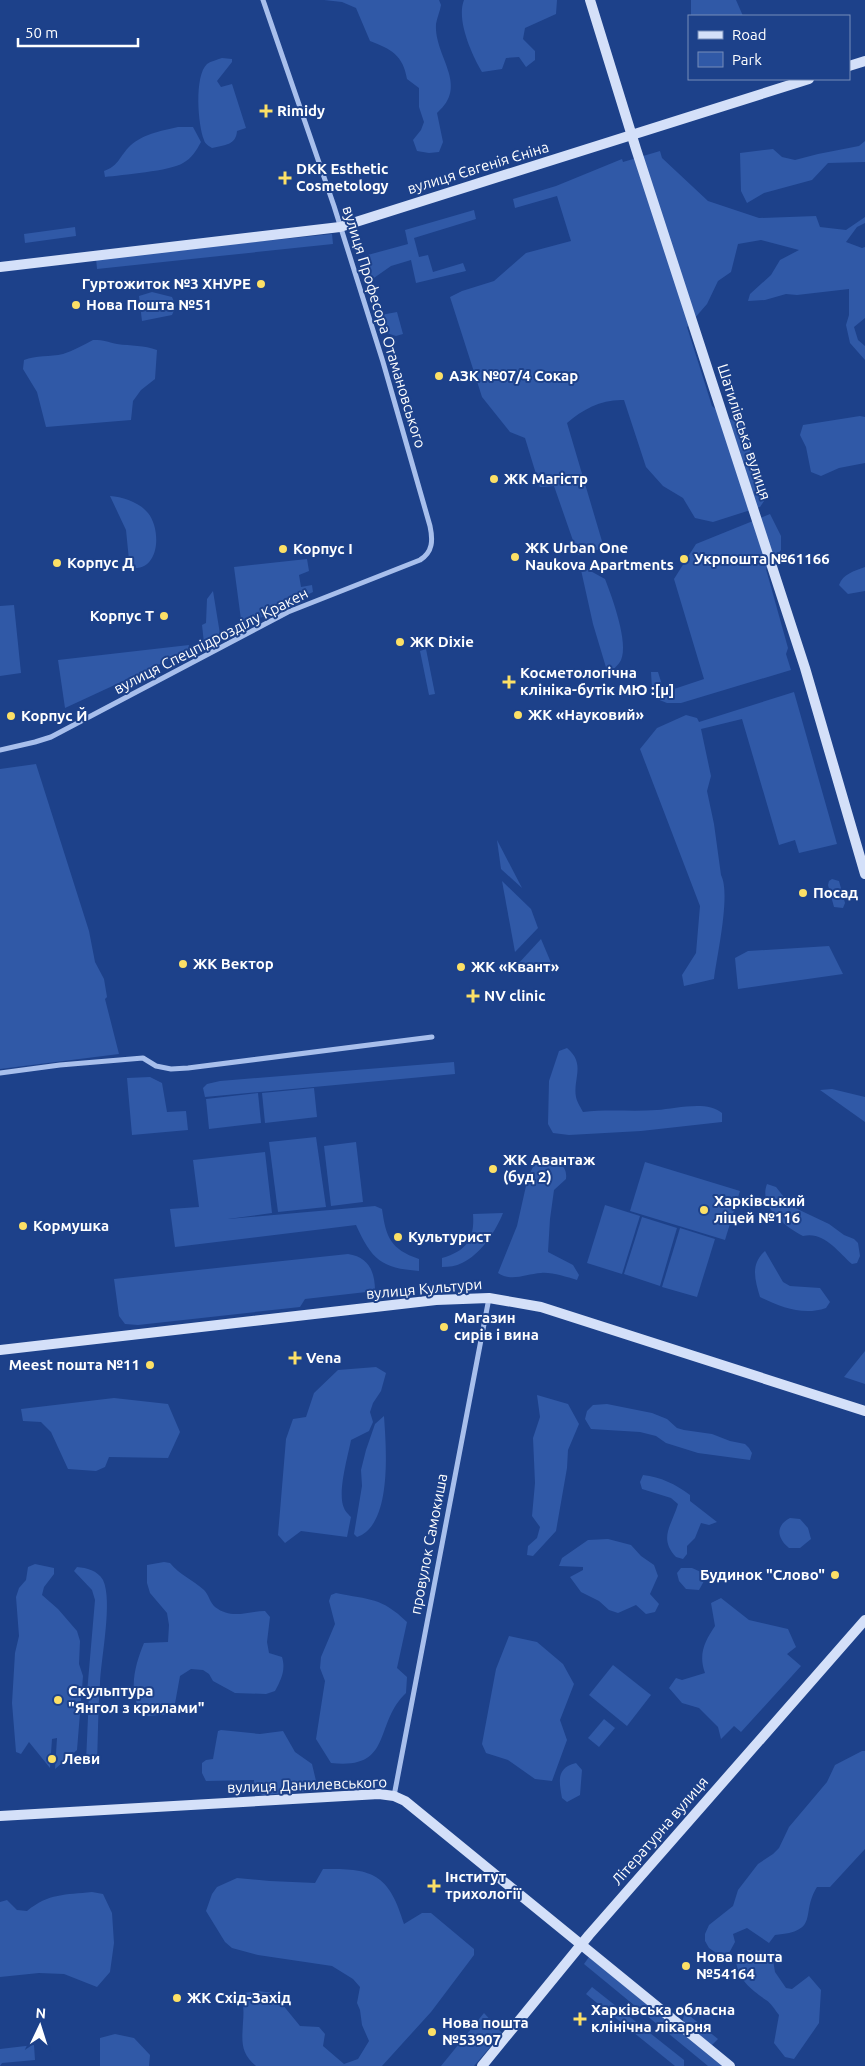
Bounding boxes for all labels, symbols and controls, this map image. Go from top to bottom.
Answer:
scale bar [18,15,138,47]
legend [688,15,850,80]
text: 50 m [25,24,58,41]
text: Road [732,26,767,43]
text: Park [732,51,762,68]
place label: Rimidy [277,102,325,119]
marker: Rimidy [259,104,273,118]
street label: вулиця Євгенія Єніна [405,138,551,197]
place label: DKK Esthetic Cosmetology [296,160,389,194]
marker: DKK Esthetic Cosmetology [278,171,292,185]
street label: вулиця Професора Отамановського [339,204,430,450]
place label: Гуртожиток №3 ХНУРЕ [82,275,251,292]
marker: Гуртожиток №3 ХНУРЕ [255,278,267,290]
place label: Нова Пошта №51 [86,296,212,313]
marker: Нова Пошта №51 [70,299,82,311]
street label: Шатилівська вулиця [714,362,774,502]
place label: АЗК №07/4 Сокар [449,367,578,384]
marker: АЗК №07/4 Сокар [433,370,445,382]
place label: ЖК Магістр [504,470,588,487]
marker: ЖК Магістр [488,473,500,485]
place label: ЖК Urban One Naukova Apartments [525,539,674,573]
place label: Корпус І [293,540,353,557]
marker: Корпус І [277,543,289,555]
place label: Укрпошта №61166 [694,550,830,567]
marker: ЖК Urban One Naukova Apartments [509,551,521,563]
marker: Укрпошта №61166 [678,553,690,565]
place label: Корпус Д [67,554,134,571]
marker: Корпус Д [51,557,63,569]
street label: вулиця Спецпідрозділу Кракен [111,584,311,697]
place label: Корпус T [90,607,154,624]
marker: Корпус T [158,610,170,622]
place label: ЖК Dixie [410,633,474,650]
marker: ЖК Dixie [394,636,406,648]
place label: Косметологічна клініка-бутік МЮ :[μ] [520,664,674,698]
marker: Косметологічна клініка-бутік МЮ :[μ] [502,675,516,689]
place label: Корпус Й [21,706,87,724]
place label: ЖК «Науковий» [528,706,645,723]
marker: ЖК «Науковий» [512,709,524,721]
marker: Корпус Й [5,710,17,722]
place label: Посад [813,884,858,901]
marker: Посад [797,887,809,899]
place label: ЖК Вектор [193,955,274,972]
marker: ЖК Вектор [177,958,189,970]
place label: ЖК «Квант» [471,958,560,975]
marker: ЖК «Квант» [455,961,467,973]
place label: NV clinic [484,987,546,1004]
marker: NV clinic [466,989,480,1003]
place label: ЖК Авантаж (буд 2) [503,1151,596,1185]
marker: ЖК Авантаж (буд 2) [487,1163,499,1175]
place label: Харківський ліцей №116 [714,1192,805,1226]
marker: Харківський ліцей №116 [698,1204,710,1216]
place label: Кормушка [33,1217,109,1234]
marker: Кормушка [17,1220,29,1232]
place label: Культурист [408,1228,492,1245]
marker: Культурист [392,1231,404,1243]
street label: вулиця Культури [365,1275,483,1302]
place label: Магазин сирів і вина [454,1309,539,1343]
marker: Магазин сирів і вина [438,1321,450,1333]
place label: Vena [306,1349,341,1366]
marker: Vena [288,1351,302,1365]
place label: Meest пошта №11 [9,1356,140,1373]
marker: Meest пошта №11 [144,1359,156,1371]
street label: провулок Самокиша [407,1472,451,1616]
place label: Будинок "Слово" [700,1566,825,1583]
marker: Будинок "Слово" [829,1569,841,1581]
place label: Скульптура "Янгол з крилами" [68,1682,204,1716]
marker: Скульптура "Янгол з крилами" [52,1694,64,1706]
place label: Леви [62,1750,100,1767]
marker: Леви [46,1753,58,1765]
street label: вулиця Данилевського [227,1773,387,1796]
street label: Літературна вулиця [608,1773,711,1888]
place label: Інститут трихології [445,1868,522,1902]
marker: Інститут трихології [427,1879,441,1893]
place label: Нова пошта №54164 [696,1948,783,1982]
marker: Нова пошта №54164 [680,1960,692,1972]
place label: ЖК Схід-Захід [187,1989,291,2006]
marker: ЖК Схід-Захід [171,1992,183,2004]
north arrow [15,2001,65,2051]
place label: Харківська обласна клінічна лікарня [591,2001,735,2035]
text: N [35,2005,47,2021]
marker: Харківська обласна клінічна лікарня [573,2012,587,2026]
place label: Нова пошта №53907 [442,2014,529,2048]
marker: Нова пошта №53907 [426,2026,438,2038]

